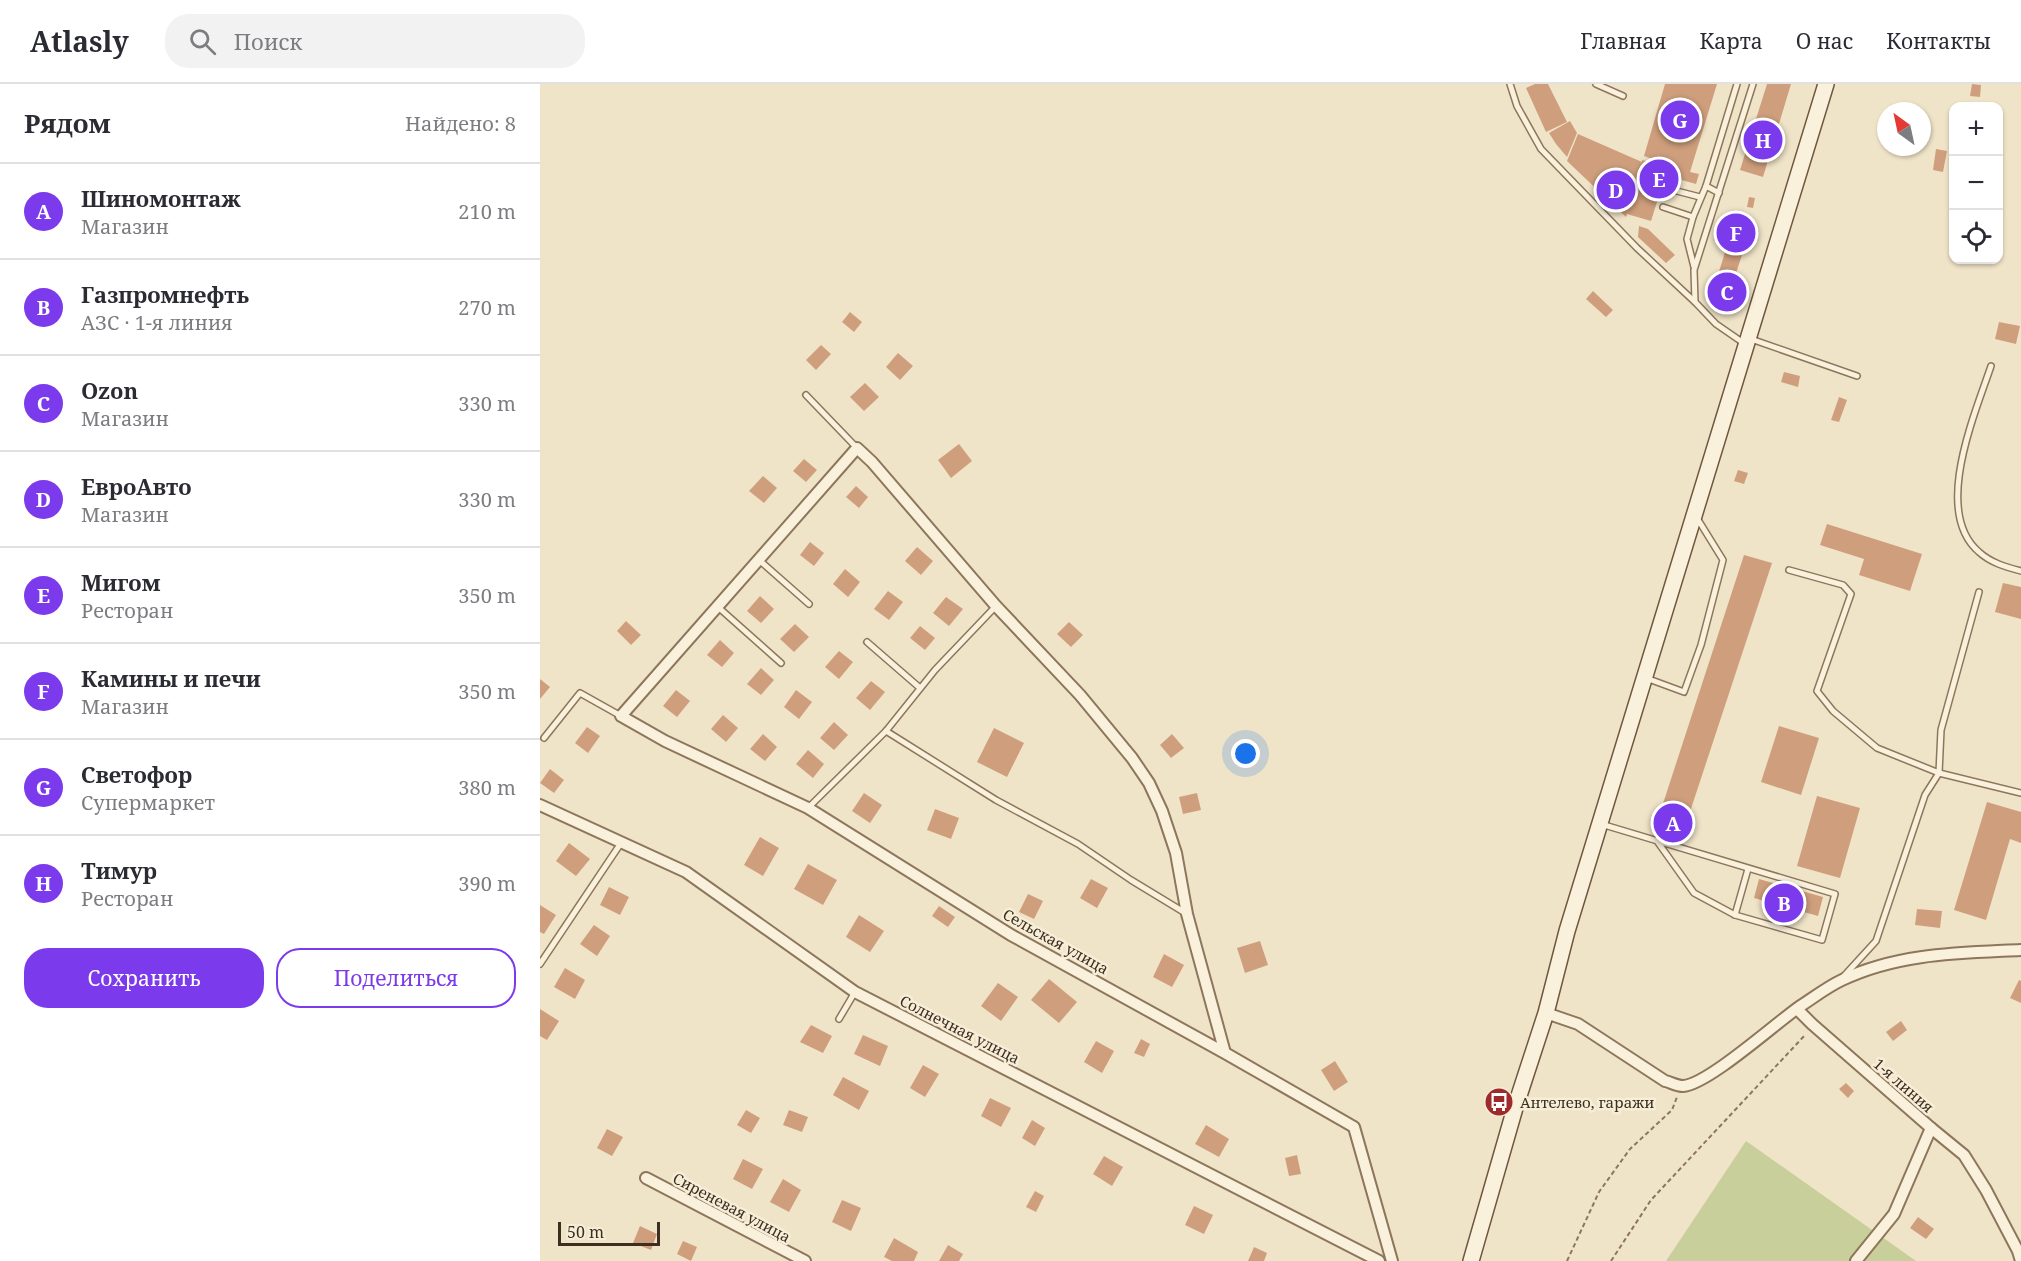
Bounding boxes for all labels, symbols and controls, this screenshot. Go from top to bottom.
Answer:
search box [165,14,585,68]
text: Atlasly [30,22,129,60]
icon: search [186,25,219,58]
text: Поиск [234,26,302,56]
text: Главная [1580,27,1667,55]
text: Карта [1700,27,1763,55]
text: О нас [1796,27,1853,55]
text: Контакты [1886,27,1991,55]
pin: G [1660,98,1700,142]
north arrow [1877,102,1931,156]
map controls [1949,102,2003,264]
button: + [1949,102,2003,156]
text: Рядом [24,105,111,141]
text: Найдено: 8 [405,110,516,137]
pin: H [1744,118,1782,162]
pin: E [1640,156,1678,202]
button: − [1949,156,2003,210]
pin: D [1596,168,1636,212]
text: Шиномонтаж [81,183,241,213]
text: A [36,198,51,225]
text: 210 m [458,198,516,225]
pin: F [1716,210,1756,256]
button: locate [1949,210,2003,264]
text: Магазин [81,213,169,240]
pin: C [1708,270,1746,314]
text: Газпромнефть [81,279,249,309]
text: B [37,294,50,321]
text: 270 m [458,294,516,321]
text: АЗС · 1-я линия [81,309,233,336]
text: Ozon [81,375,138,405]
text: C [37,390,50,417]
text: 330 m [458,390,516,417]
text: Магазин [81,405,169,432]
text: ЕвроАвто [81,471,192,501]
text: D [36,486,51,513]
text: 330 m [458,486,516,513]
text: Магазин [81,501,169,528]
text: Мигом [81,567,160,597]
text: E [37,582,50,609]
text: 350 m [458,582,516,609]
text: Ресторан [81,597,173,624]
text: Камины и печи [81,663,261,693]
text: F [37,678,50,705]
text: 350 m [458,678,516,705]
text: Магазин [81,693,169,720]
your location [1231,739,1260,768]
text: Светофор [81,759,192,789]
text: G [36,774,51,801]
text: 380 m [458,774,516,801]
text: Супермаркет [81,789,215,816]
pin: A [1654,800,1692,846]
text: Тимур [81,855,157,885]
text: H [35,870,52,897]
text: 390 m [458,870,516,897]
pin: B [1764,880,1804,926]
text: Ресторан [81,885,173,912]
street label: Сельская улица [1000,904,1112,978]
button: Сохранить [24,948,264,1008]
button: Поделиться [276,948,516,1008]
street label: Солнечная улица [897,990,1023,1068]
street label: 1-я линия [1870,1053,1938,1117]
bus stop icon: Антелево, гаражи [1483,1086,1515,1118]
place label: Антелево, гаражи [1520,1092,1654,1112]
street label: Сиреневая улица [670,1168,794,1246]
scale bar [558,1219,660,1246]
text: 50 m [567,1221,604,1243]

